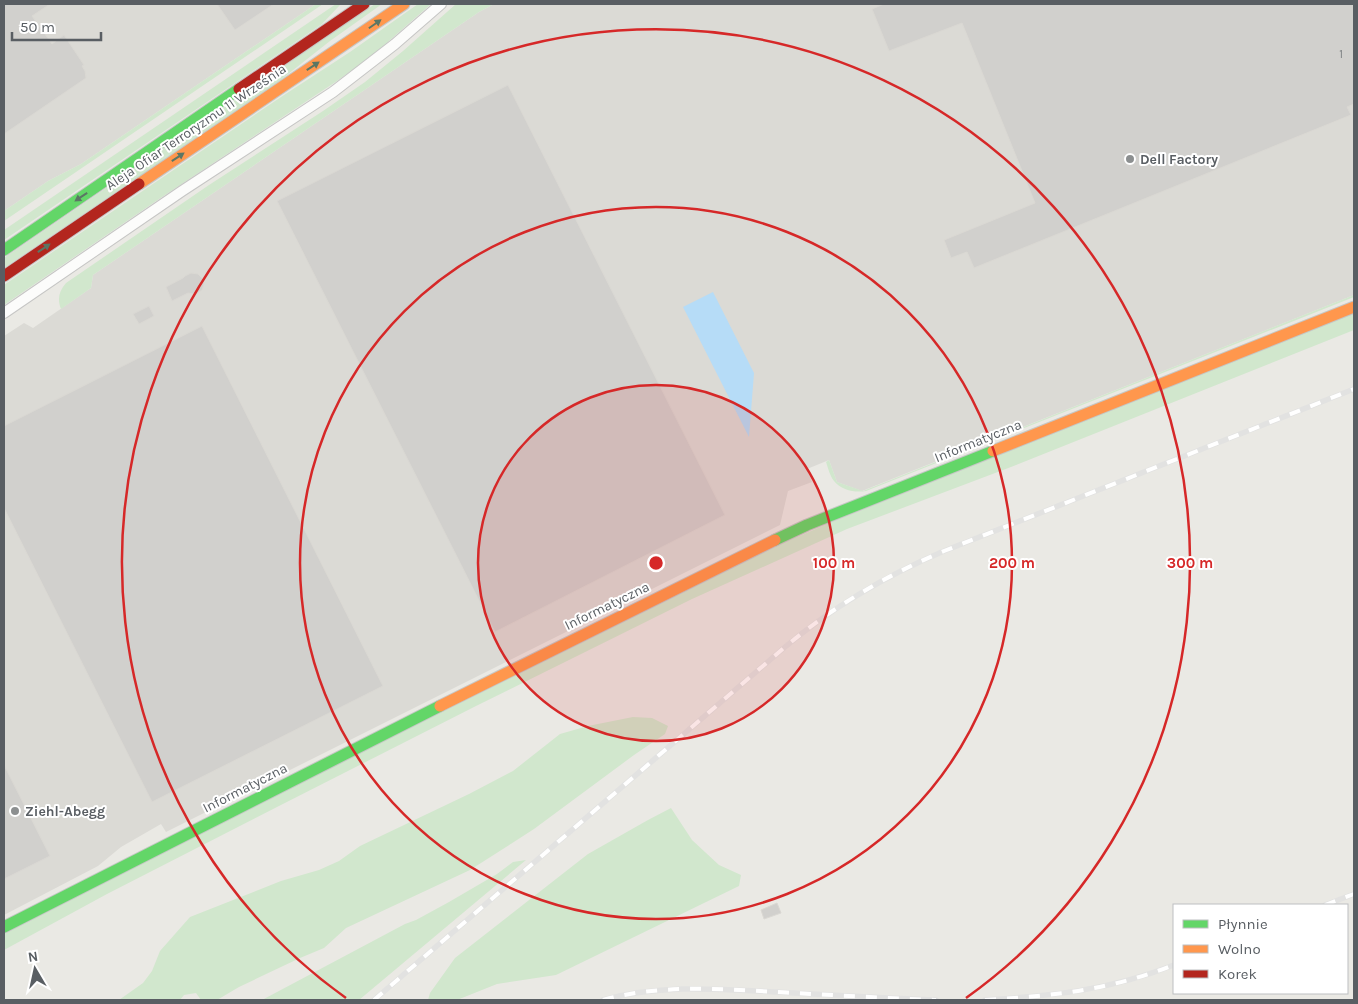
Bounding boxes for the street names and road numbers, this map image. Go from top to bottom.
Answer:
street label: Aleja Ofiar Terroryzmu 11 Września [103,60,289,194]
street label: Informatyczna [932,416,1024,466]
street label: Informatyczna [562,578,652,634]
street label: Informatyczna [200,759,290,817]

